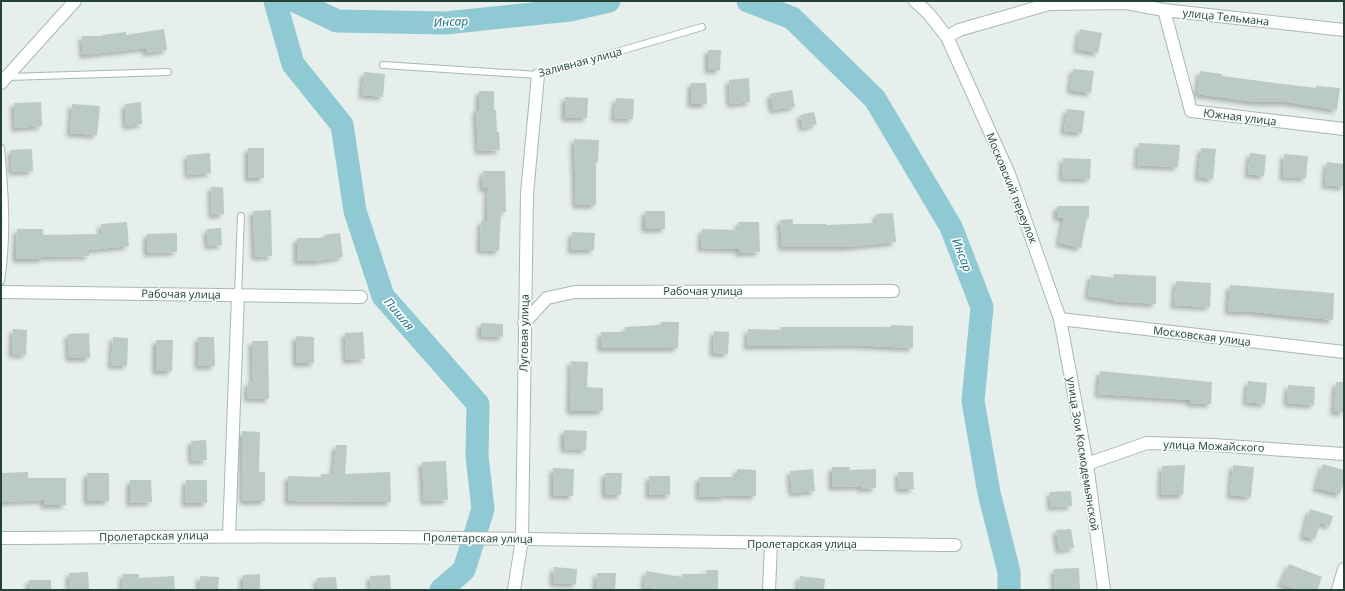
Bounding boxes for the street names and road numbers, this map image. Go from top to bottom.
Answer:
street label: улица Тельмана [1182,5,1270,29]
street label: Заливная улица [536,43,623,80]
street label: Южная улица [1203,105,1277,128]
street label: Московский переулок [983,130,1042,246]
street label: Рабочая улица [663,283,743,298]
street label: Рабочая улица [141,285,221,302]
street label: Луговая улица [515,294,532,372]
street label: Московская улица [1152,322,1252,349]
street label: улица Зои Космодемьянской [1064,376,1103,532]
street label: улица Можайского [1163,436,1265,455]
street label: Пролетарская улица [99,527,209,544]
street label: Пролетарская улица [423,529,533,546]
street label: Пролетарская улица [747,536,857,551]

